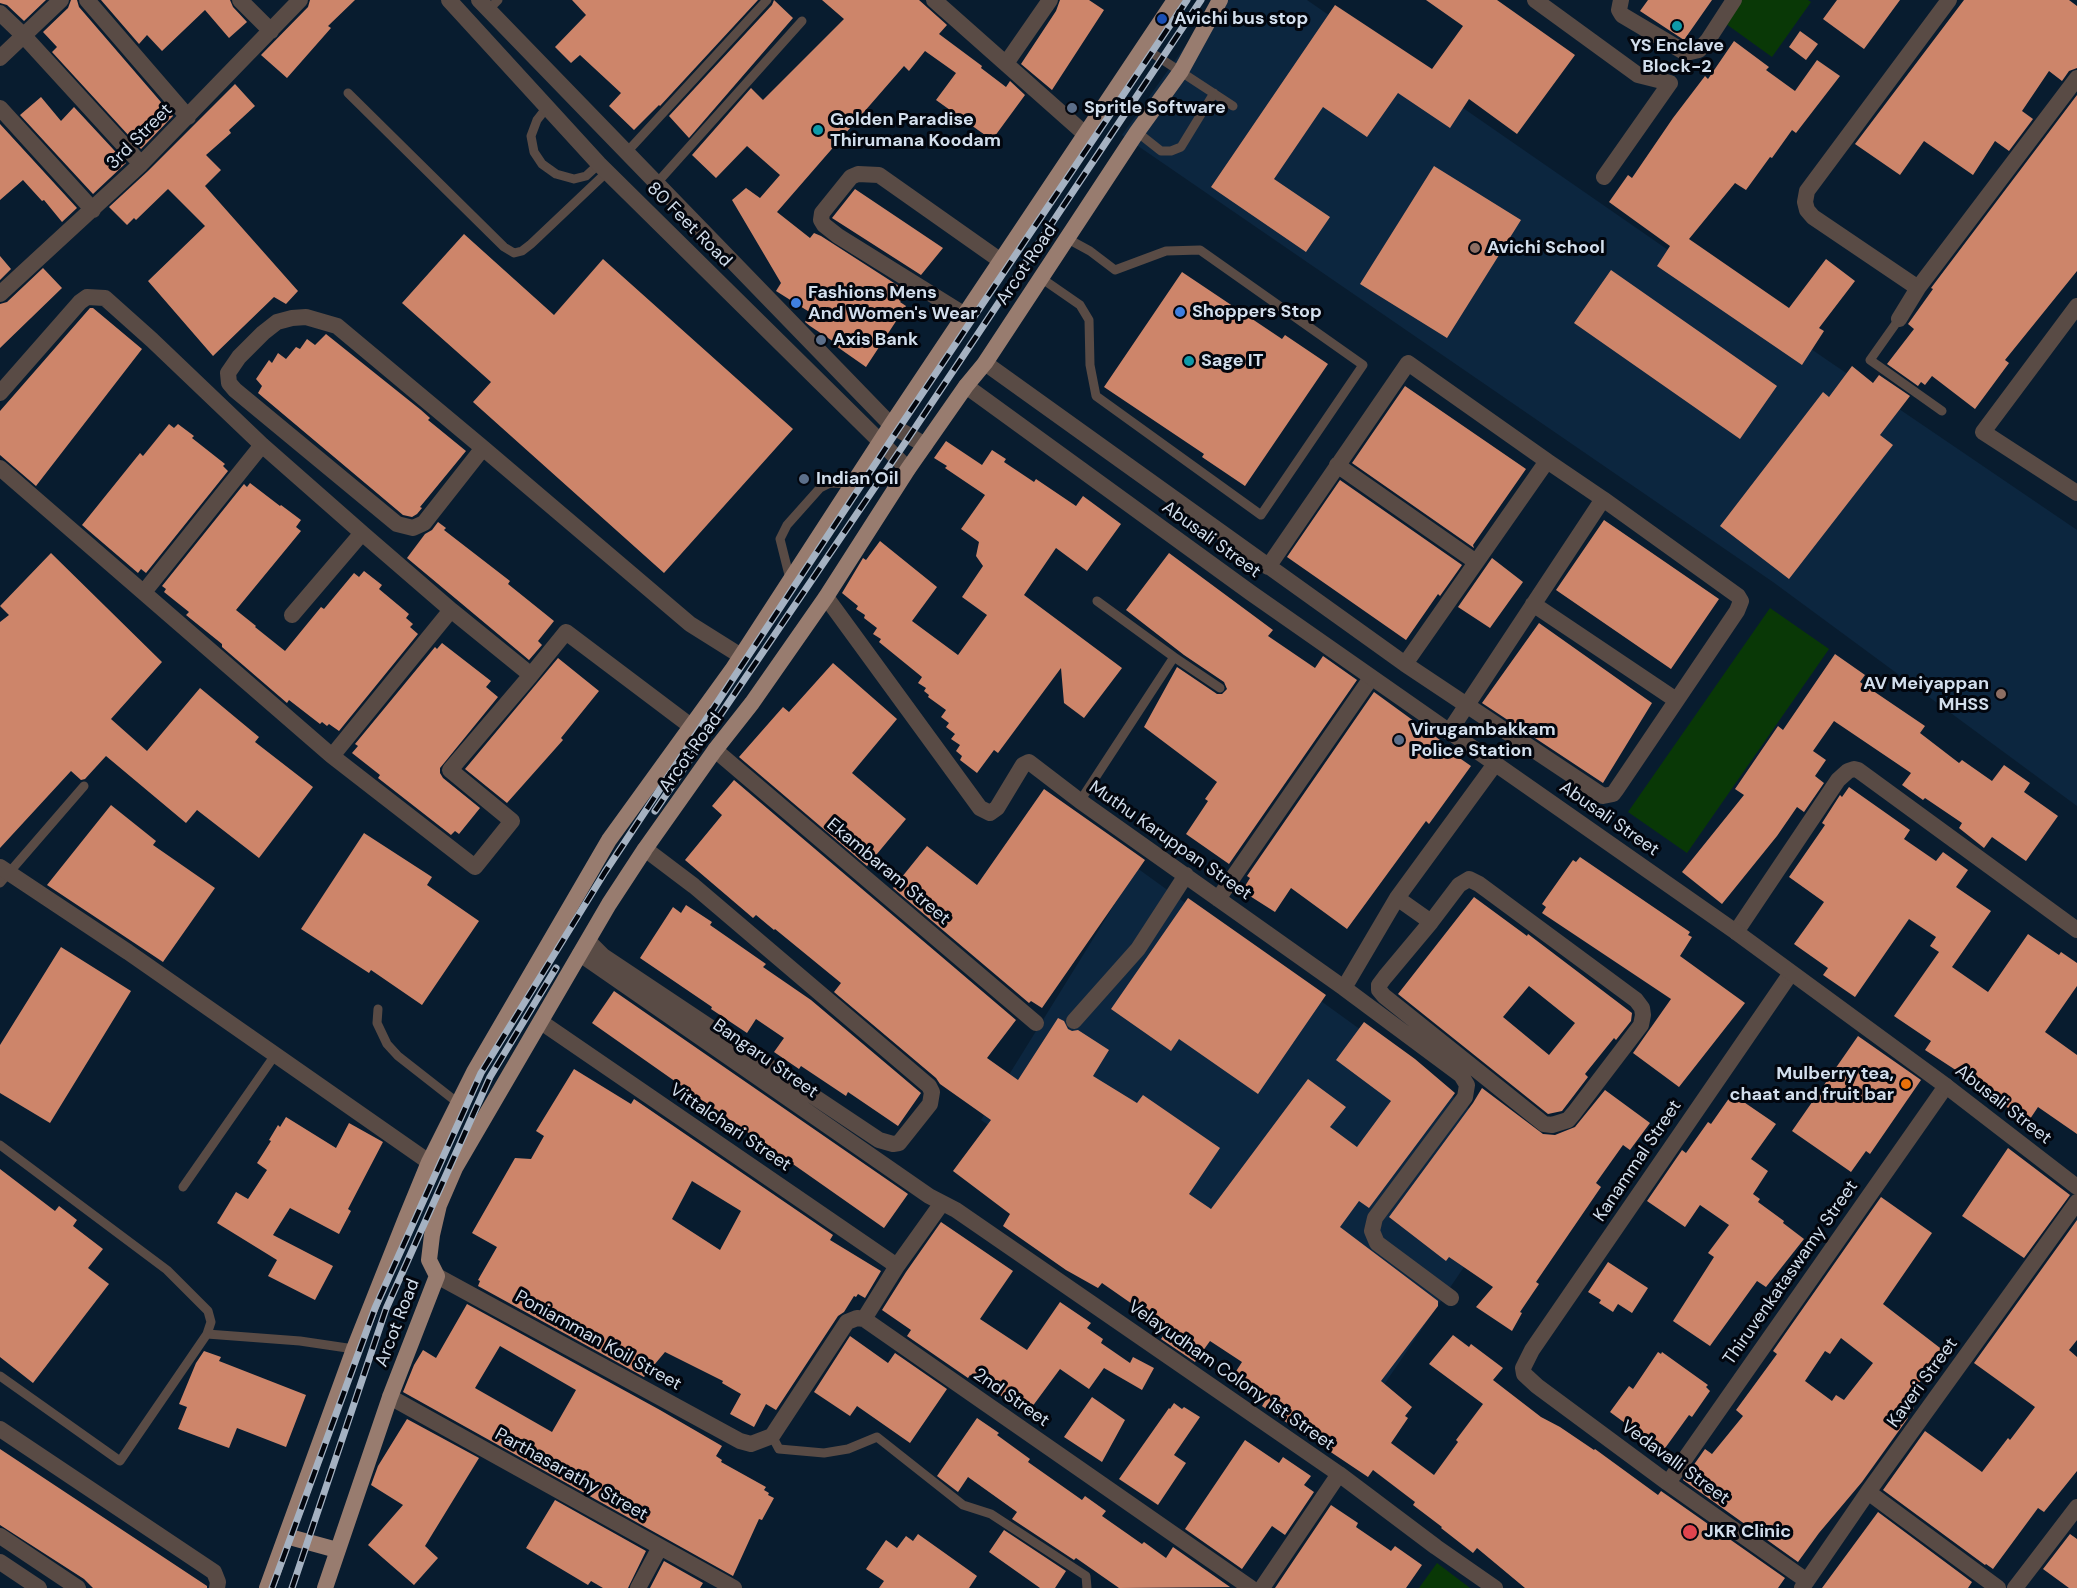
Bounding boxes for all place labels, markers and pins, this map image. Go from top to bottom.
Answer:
place label: Avichi bus stop [1174,8,1308,30]
marker: Avichi bus stop [1155,12,1169,26]
marker: YS Enclave Block-2 [1670,19,1684,33]
place label: YS Enclave Block-2 [1630,35,1724,78]
place label: Spritle Software [1084,97,1226,119]
marker: Spritle Software [1065,101,1079,115]
place label: Golden Paradise Thirumana Koodam [830,109,1001,152]
marker: Golden Paradise Thirumana Koodam [811,123,825,137]
place label: Avichi School [1487,237,1605,259]
marker: Avichi School [1468,241,1482,255]
place label: Fashions Mens And Women's Wear [808,282,978,324]
marker: Fashions Mens And Women's Wear [789,296,803,310]
place label: Shoppers Stop [1192,301,1322,323]
marker: Shoppers Stop [1173,305,1187,319]
place label: Axis Bank [833,329,918,351]
marker: Axis Bank [814,333,828,347]
place label: Sage IT [1201,350,1263,372]
marker: Sage IT [1182,354,1196,368]
place label: Indian Oil [816,468,898,490]
marker: Indian Oil [797,472,811,486]
place label: AV Meiyappan MHSS [1863,673,1989,716]
marker: AV Meiyappan MHSS [1994,687,2008,701]
place label: Virugambakkam Police Station [1411,719,1556,762]
marker: Virugambakkam Police Station [1392,733,1406,747]
place label: Mulberry tea, chaat and fruit bar [1729,1063,1894,1106]
marker: Mulberry tea, chaat and fruit bar [1899,1077,1913,1091]
place label: JKR Clinic [1704,1521,1791,1543]
marker: JKR Clinic [1681,1523,1699,1541]

